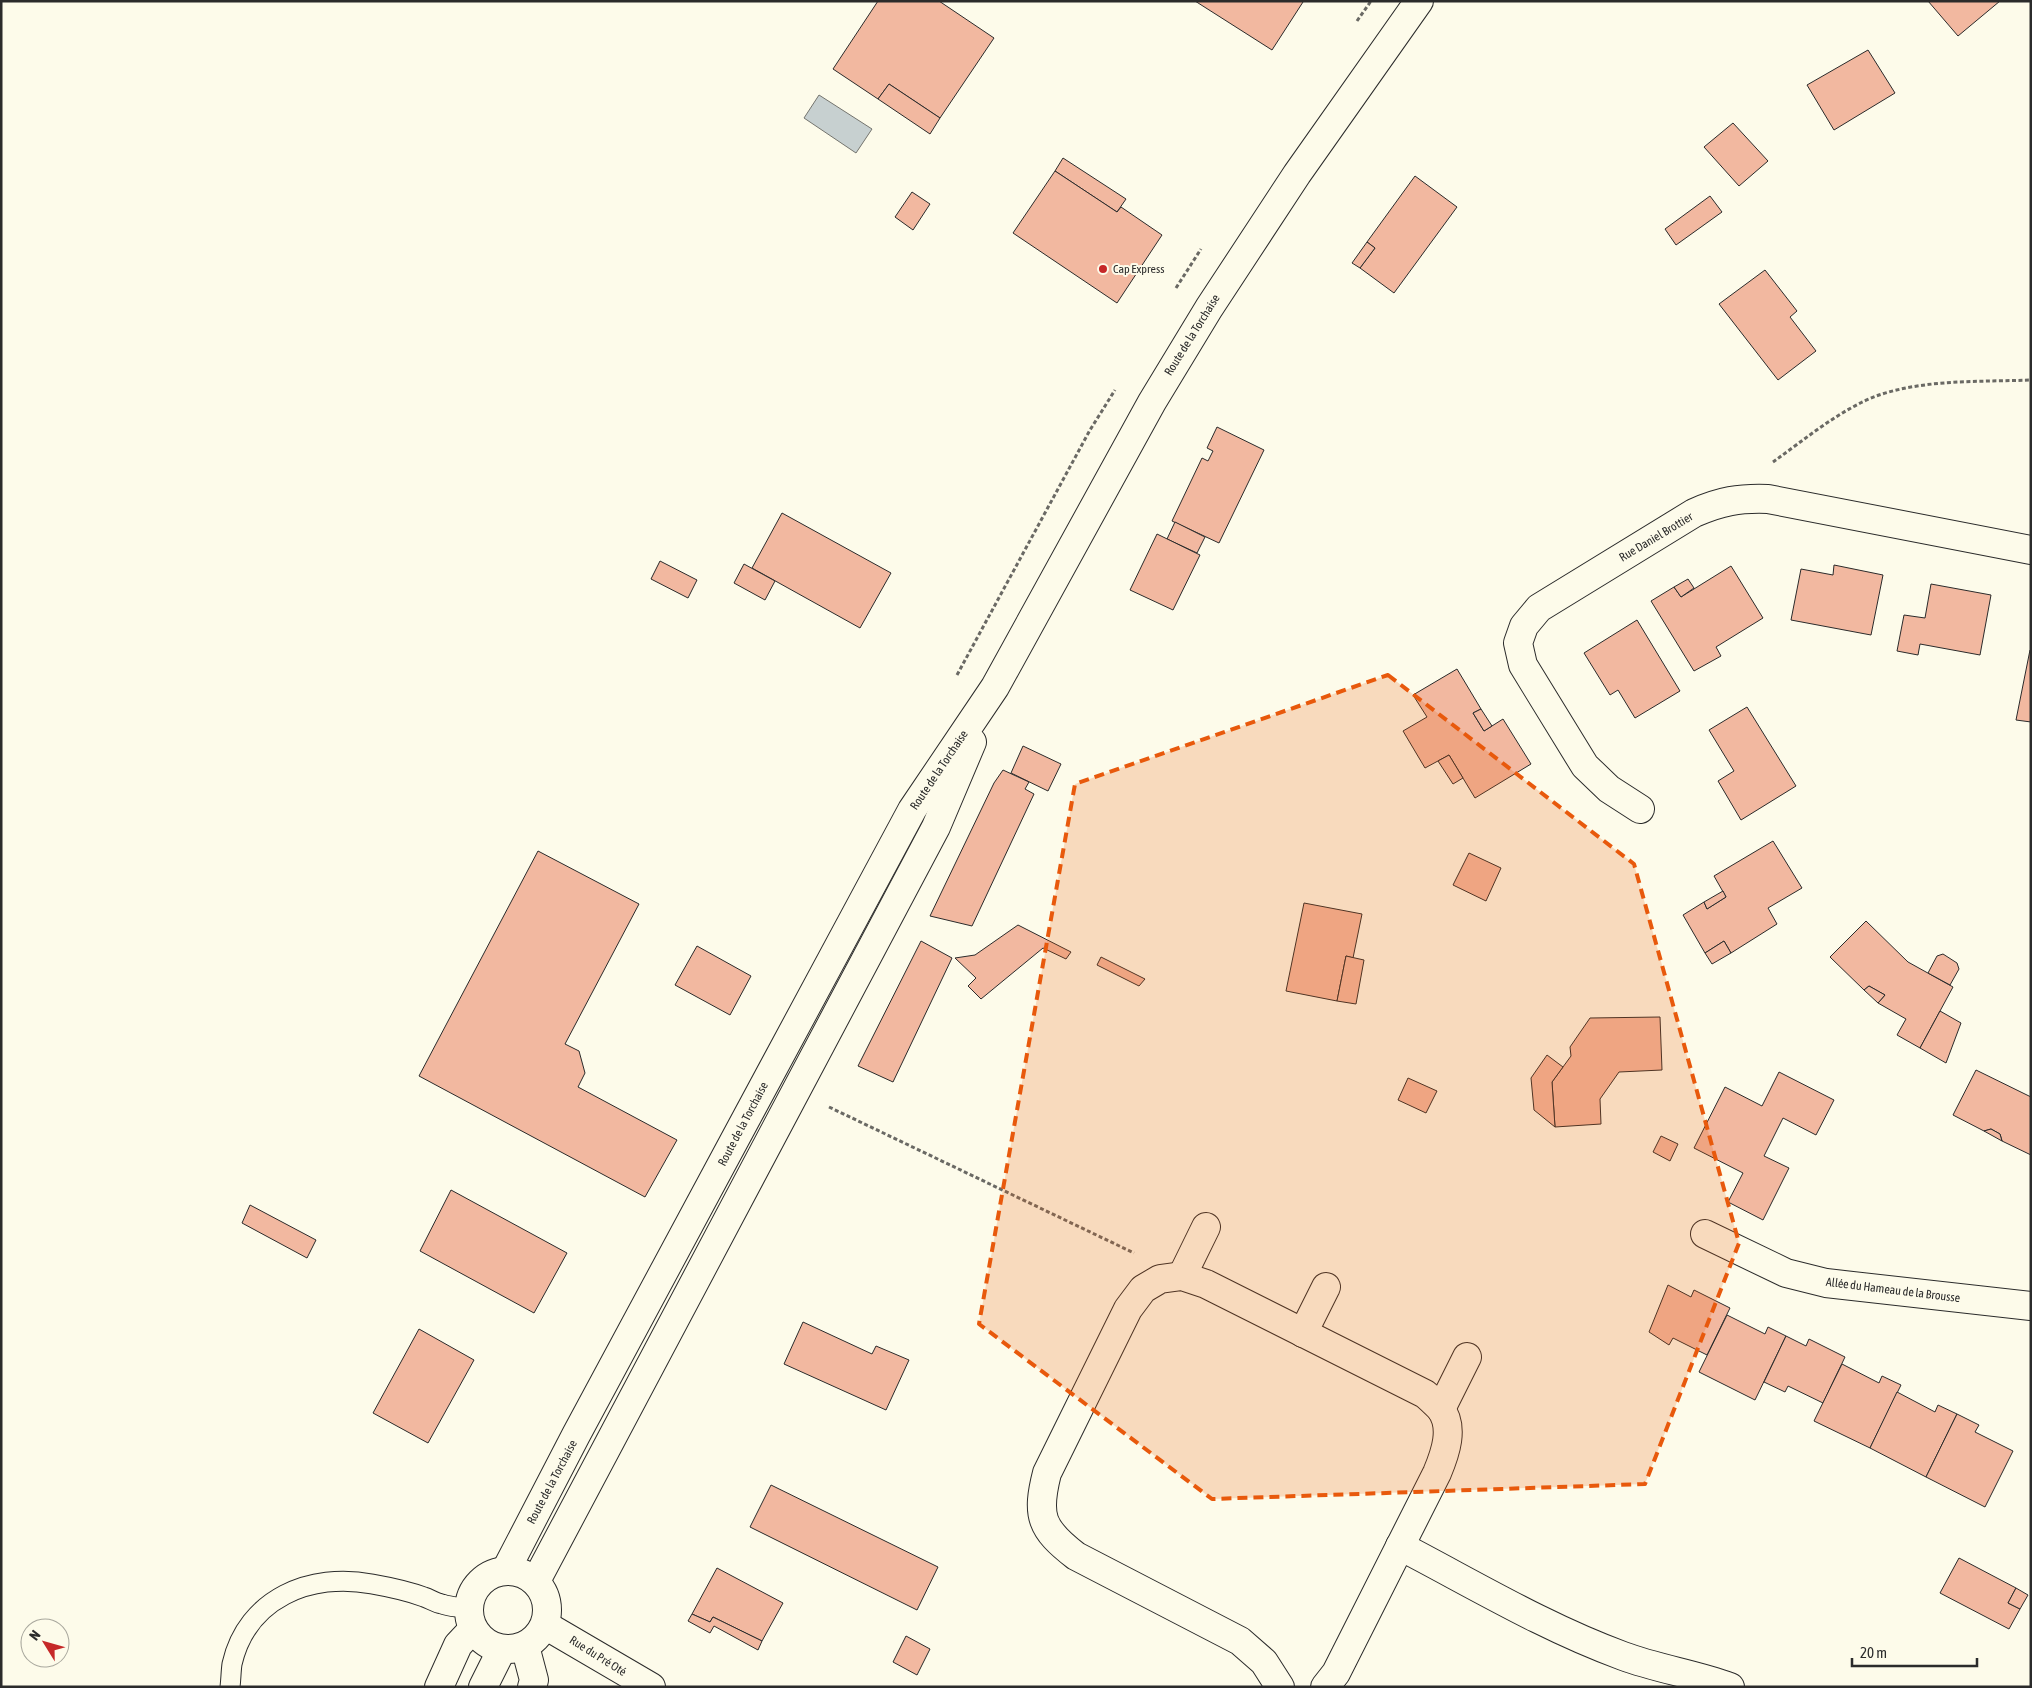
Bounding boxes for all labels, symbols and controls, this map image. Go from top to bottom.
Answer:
place label: Cap Express [1113,262,1164,276]
marker: Cap Express [1097,263,1109,275]
street label: Route de la Torchaise [1161,292,1223,378]
street label: Rue Daniel Brottier [1617,509,1696,565]
street label: Route de la Torchaise [907,728,971,812]
street label: Route de la Torchaise [715,1080,771,1168]
street label: Allée du Hameau de la Brousse [1825,1275,1961,1305]
street label: Route de la Torchaise [524,1438,580,1526]
north arrow [20,1618,70,1668]
text: N [26,1627,43,1643]
street label: Rue du Pré Oté [567,1633,629,1679]
scale bar [1852,1636,1977,1668]
text: 20 m [1860,1644,1887,1661]

